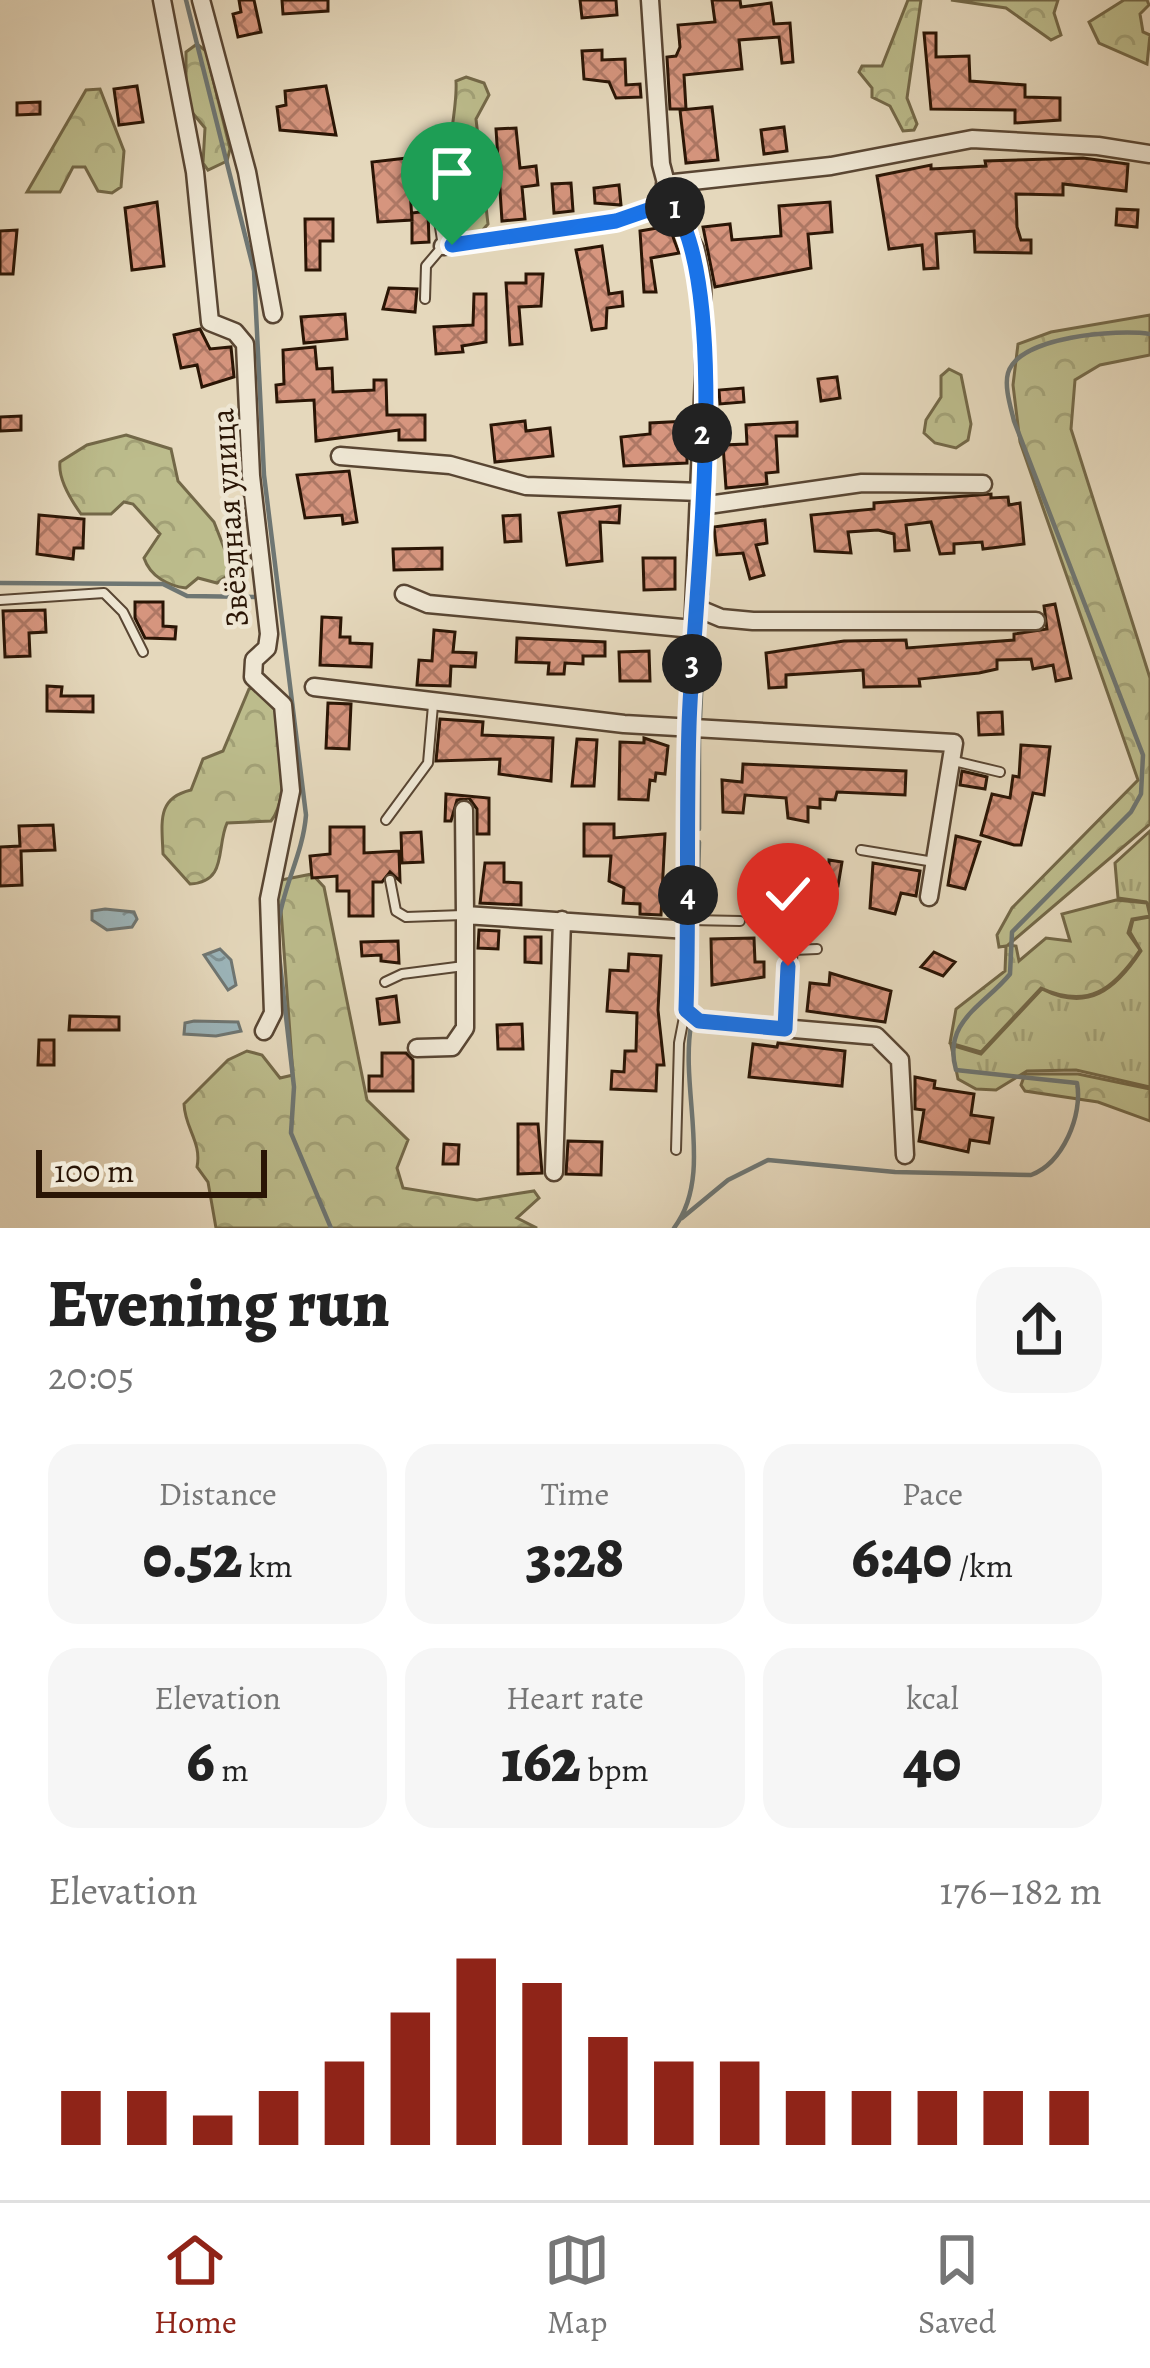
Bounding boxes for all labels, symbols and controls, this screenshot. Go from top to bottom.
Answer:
pin [401,122,503,245]
icon: arrive [419,140,485,206]
pin: 1 [645,177,705,237]
text: 1 [669,184,681,229]
pin: 2 [672,403,732,463]
street label: Звёздная улица [199,406,259,629]
text: 2 [694,410,710,455]
pin: 3 [662,634,722,694]
text: 3 [685,641,699,686]
pin [737,843,839,966]
icon: check [755,861,821,927]
pin: 4 [658,865,718,925]
text: 4 [680,872,696,917]
scale bar [36,1144,267,1197]
text: 100 m [54,1148,134,1193]
text: Evening run [48,1259,390,1349]
button: share [976,1267,1102,1393]
text: 20:05 [48,1349,134,1402]
text: Distance [158,1471,277,1516]
text: Time [541,1471,609,1516]
text: Pace [902,1471,963,1516]
text: 0.52 [143,1516,242,1598]
text: 3:28 [526,1516,624,1598]
text: 6:40 [851,1516,952,1598]
text: km [242,1543,293,1588]
text: /km [952,1543,1013,1588]
text: Elevation [154,1675,281,1720]
text: Heart rate [506,1675,644,1720]
text: kcal [906,1675,959,1720]
text: 6 [187,1720,215,1802]
text: 162 [501,1720,581,1802]
text: 40 [903,1720,961,1802]
text: m [215,1747,249,1792]
text: bpm [581,1747,649,1792]
text: Elevation [48,1864,198,1917]
text: 176–182 m [940,1864,1102,1917]
tab: Home [154,2227,237,2344]
tab: Map [544,2227,610,2344]
tab: Saved [918,2227,996,2344]

